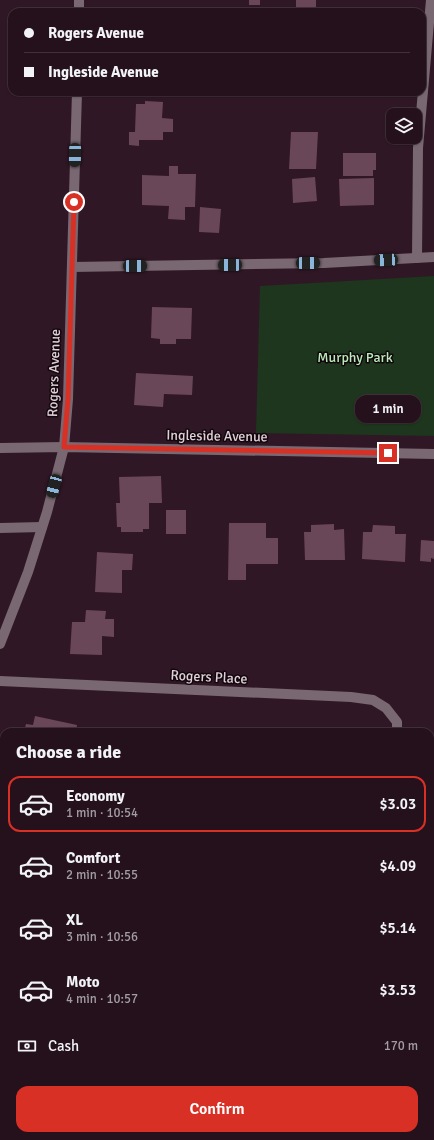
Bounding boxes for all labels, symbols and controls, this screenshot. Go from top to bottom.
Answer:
text: Rogers Avenue [48,24,144,42]
text: Ingleside Avenue [48,63,159,81]
map controls [386,108,422,144]
button: layers [386,108,422,144]
car [69,143,81,167]
route start [65,193,83,211]
car [374,253,398,267]
car [296,257,320,269]
car [218,259,242,271]
car [123,260,147,272]
street label: Rogers Avenue [44,329,64,417]
park label: Murphy Park [317,349,393,366]
callout: 1 min [355,395,421,423]
text: 1 min [372,401,404,417]
street label: Ingleside Avenue [166,427,268,445]
route end [379,444,397,462]
car [45,473,63,499]
street label: Rogers Place [170,666,248,688]
text: Choose a ride [16,741,121,763]
icon: car [18,786,54,822]
text: Economy [66,787,125,805]
text: $3.03 [379,795,416,813]
text: 1 min · 10:54 [66,805,138,821]
icon: car [18,848,54,884]
text: Comfort [66,849,120,867]
text: $4.09 [379,857,416,875]
text: 2 min · 10:55 [66,867,138,883]
icon: car [18,910,54,946]
text: XL [66,911,83,929]
text: $5.14 [379,919,416,937]
text: 3 min · 10:56 [66,929,138,945]
icon: car [18,972,54,1008]
text: Moto [66,973,100,991]
text: $3.53 [379,981,416,999]
text: 4 min · 10:57 [66,991,138,1007]
icon: cash [16,1035,38,1057]
text: Cash [48,1037,79,1055]
text: 170 m [384,1038,418,1054]
button: Confirm [16,1086,418,1132]

